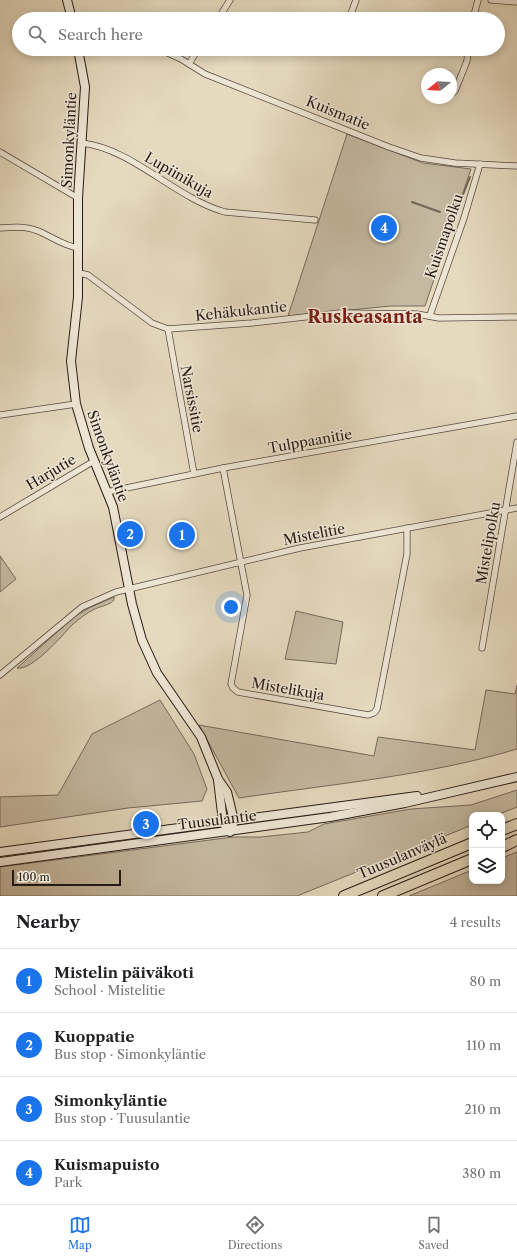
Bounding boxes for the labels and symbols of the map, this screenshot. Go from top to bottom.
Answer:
north arrow [421,68,457,104]
street label: Simonkyläntie [58,91,81,188]
street label: Kuismatie [303,92,373,134]
street label: Lupiinikuja [142,148,217,202]
street label: Kuismapolku [421,191,467,281]
pin: 4 [371,213,397,243]
street label: Kehäkukantie [194,297,288,325]
district label: Ruskeasanta [307,306,423,328]
street label: Narsissitie [177,364,207,434]
street label: Simonkyläntie [83,408,133,504]
street label: Tulppaanitie [267,425,354,457]
street label: Harjutie [23,450,79,494]
street label: Mistelipolku [472,500,504,586]
pin: 2 [117,519,143,549]
street label: Mistelitie [282,519,347,549]
pin: 1 [169,520,195,550]
your location [221,597,241,617]
street label: Mistelikuja [250,674,326,704]
street label: Tuusulantie [177,806,258,834]
pin: 3 [133,809,159,839]
street label: Tuusulanväylä [355,829,450,883]
scale bar [12,868,121,887]

